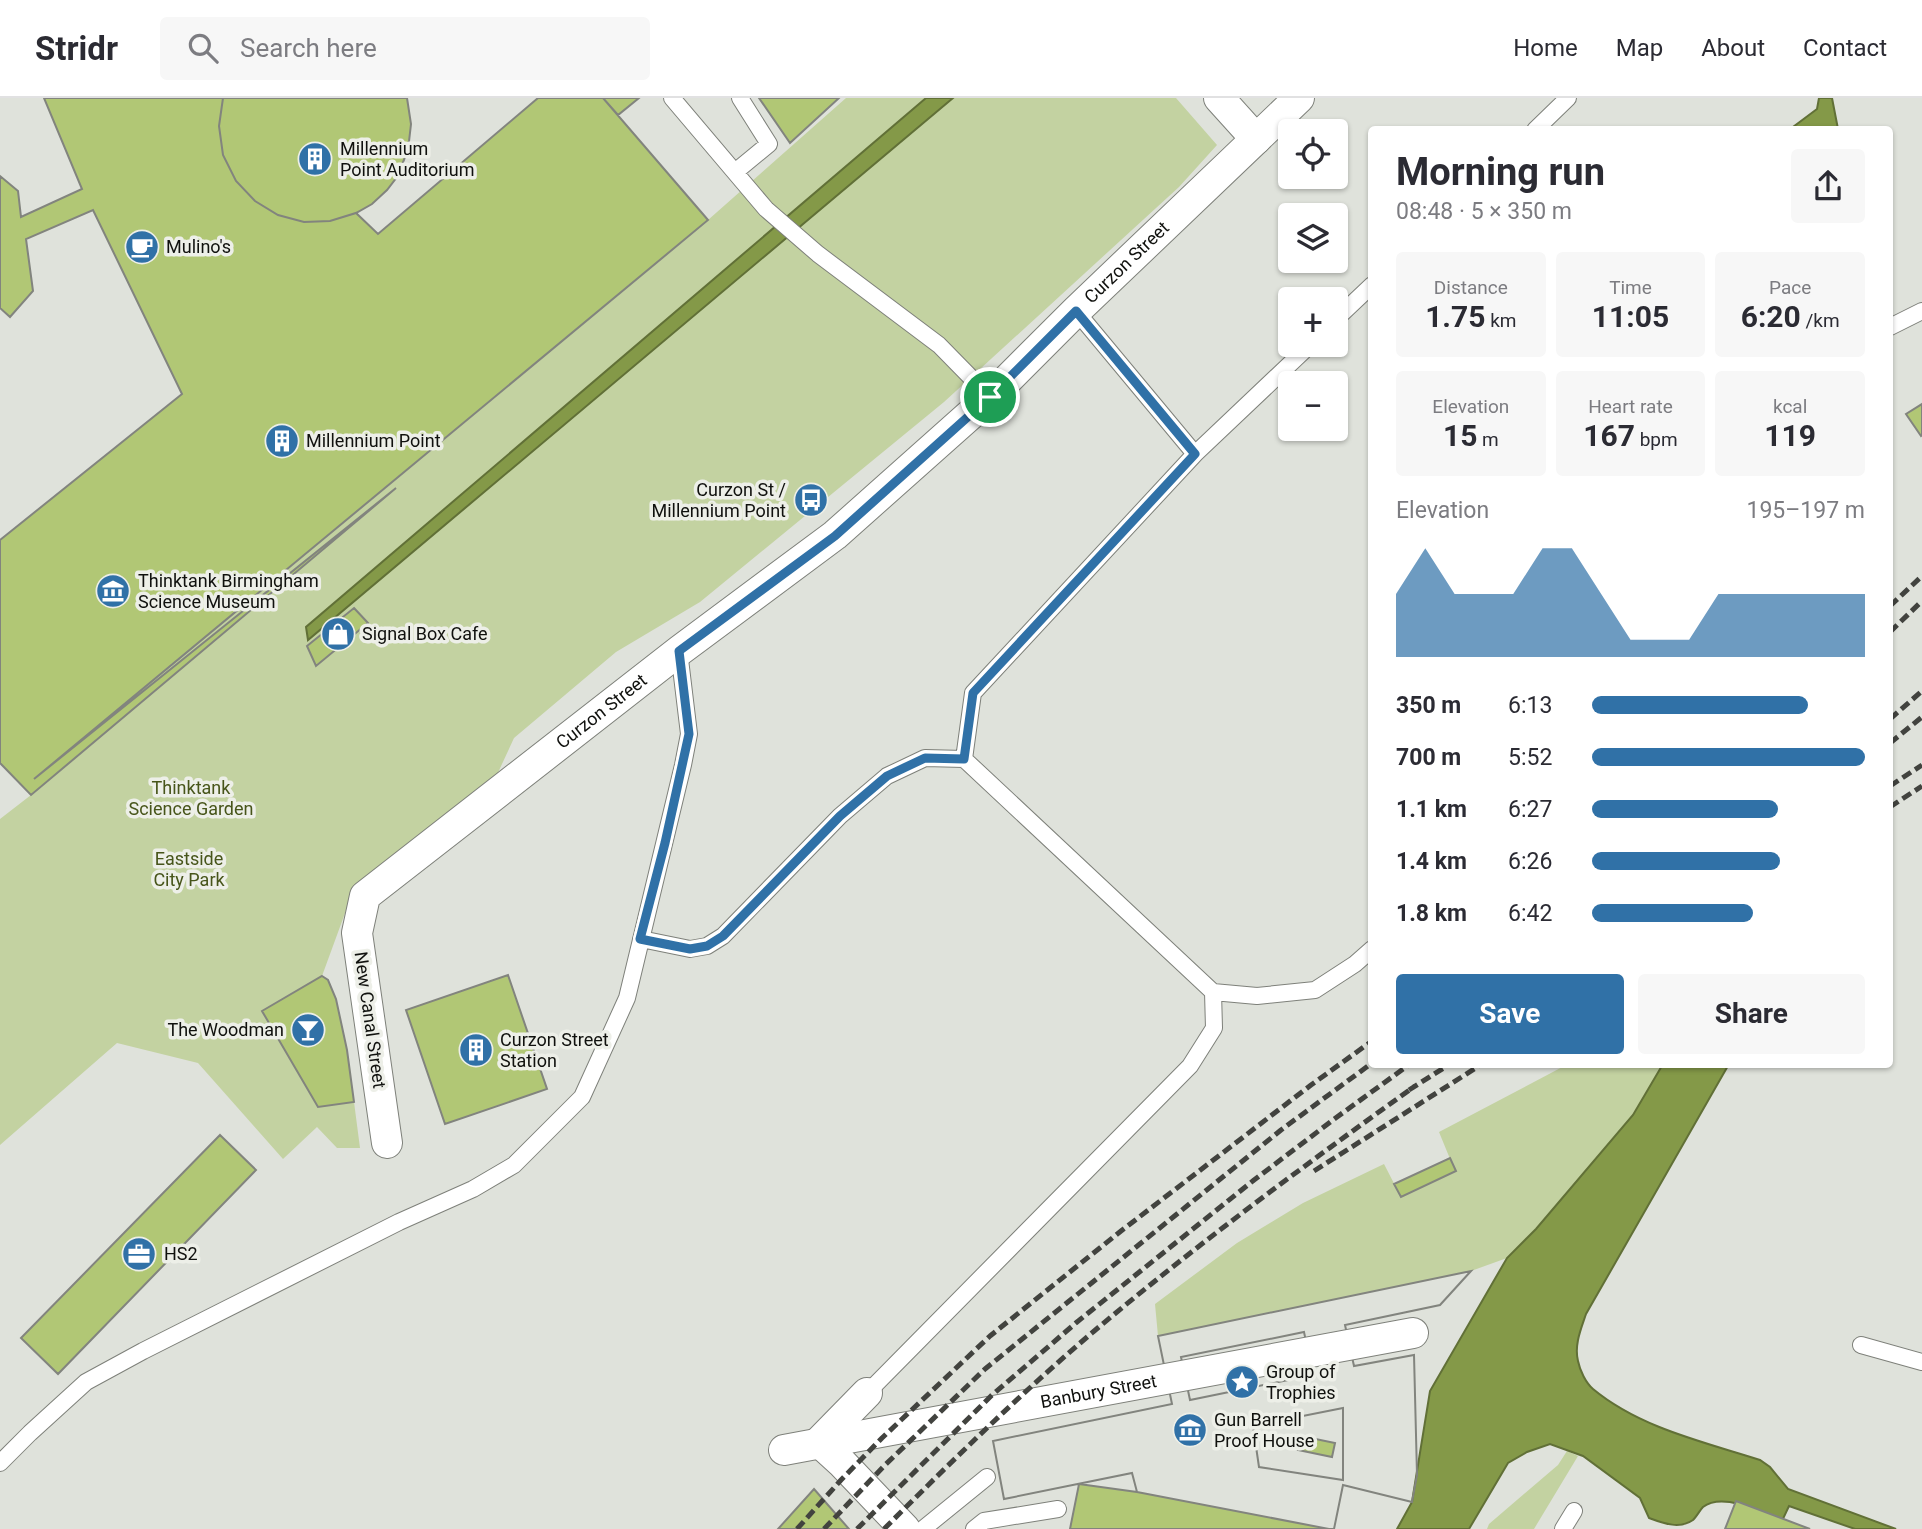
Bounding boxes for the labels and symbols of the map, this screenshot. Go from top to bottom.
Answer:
place label: Millennium Point Auditorium [340,138,474,180]
building icon: Millennium Point Auditorium [296,140,334,178]
street label: Curzon Street [1080,217,1173,307]
cafe icon: Mulino's [123,228,161,266]
place label: Mulino's [166,236,231,257]
pin [960,367,1020,427]
building icon: Millennium Point [263,422,301,460]
place label: Millennium Point [306,430,441,451]
place label: Curzon St / Millennium Point [651,479,786,521]
bus stop icon: Curzon St / Millennium Point [792,481,830,519]
place label: Thinktank Birmingham Science Museum [138,570,319,612]
museum icon: Thinktank Birmingham Science Museum [94,572,132,610]
shop icon: Signal Box Cafe [319,615,357,653]
place label: Signal Box Cafe [362,623,488,644]
street label: Curzon Street [552,669,651,753]
park label: Thinktank Science Garden [128,777,254,819]
park label: Eastside City Park [153,848,225,890]
street label: New Canal Street [350,950,391,1090]
bar icon: The Woodman [289,1011,327,1049]
place label: The Woodman [167,1019,284,1040]
place label: Curzon Street Station [500,1029,609,1071]
building icon: Curzon Street Station [457,1031,495,1069]
office icon: HS2 [120,1235,158,1273]
place label: HS2 [164,1243,198,1264]
place label: Group of Trophies [1266,1361,1336,1403]
place icon: Group of Trophies [1223,1363,1261,1401]
street label: Banbury Street [1039,1370,1158,1412]
place label: Gun Barrell Proof House [1214,1409,1314,1451]
museum icon: Gun Barrell Proof House [1171,1411,1209,1449]

